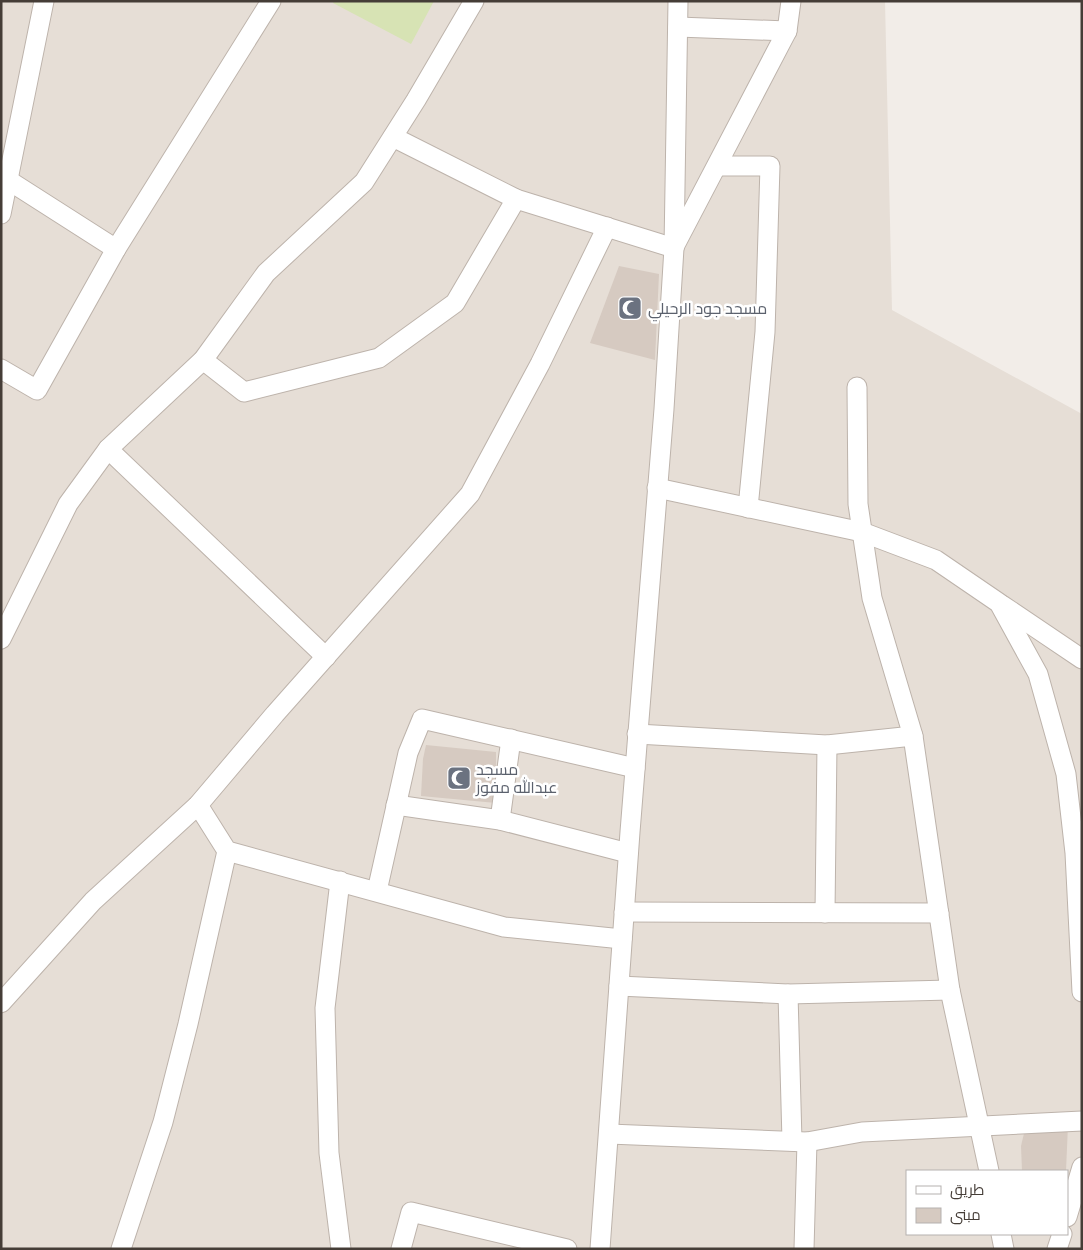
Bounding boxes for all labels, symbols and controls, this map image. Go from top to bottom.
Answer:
mosque icon: مسجد جود الرحيلي [617,295,643,321]
place label: مسجد جود الرحيلي [648,297,767,322]
place label: مسجد عبدالله مفوز [475,758,558,798]
mosque icon: مسجد عبدالله مفوز [446,765,472,791]
legend [906,1170,1068,1235]
text: طريق [950,1179,984,1200]
text: مبنى [950,1204,981,1225]

